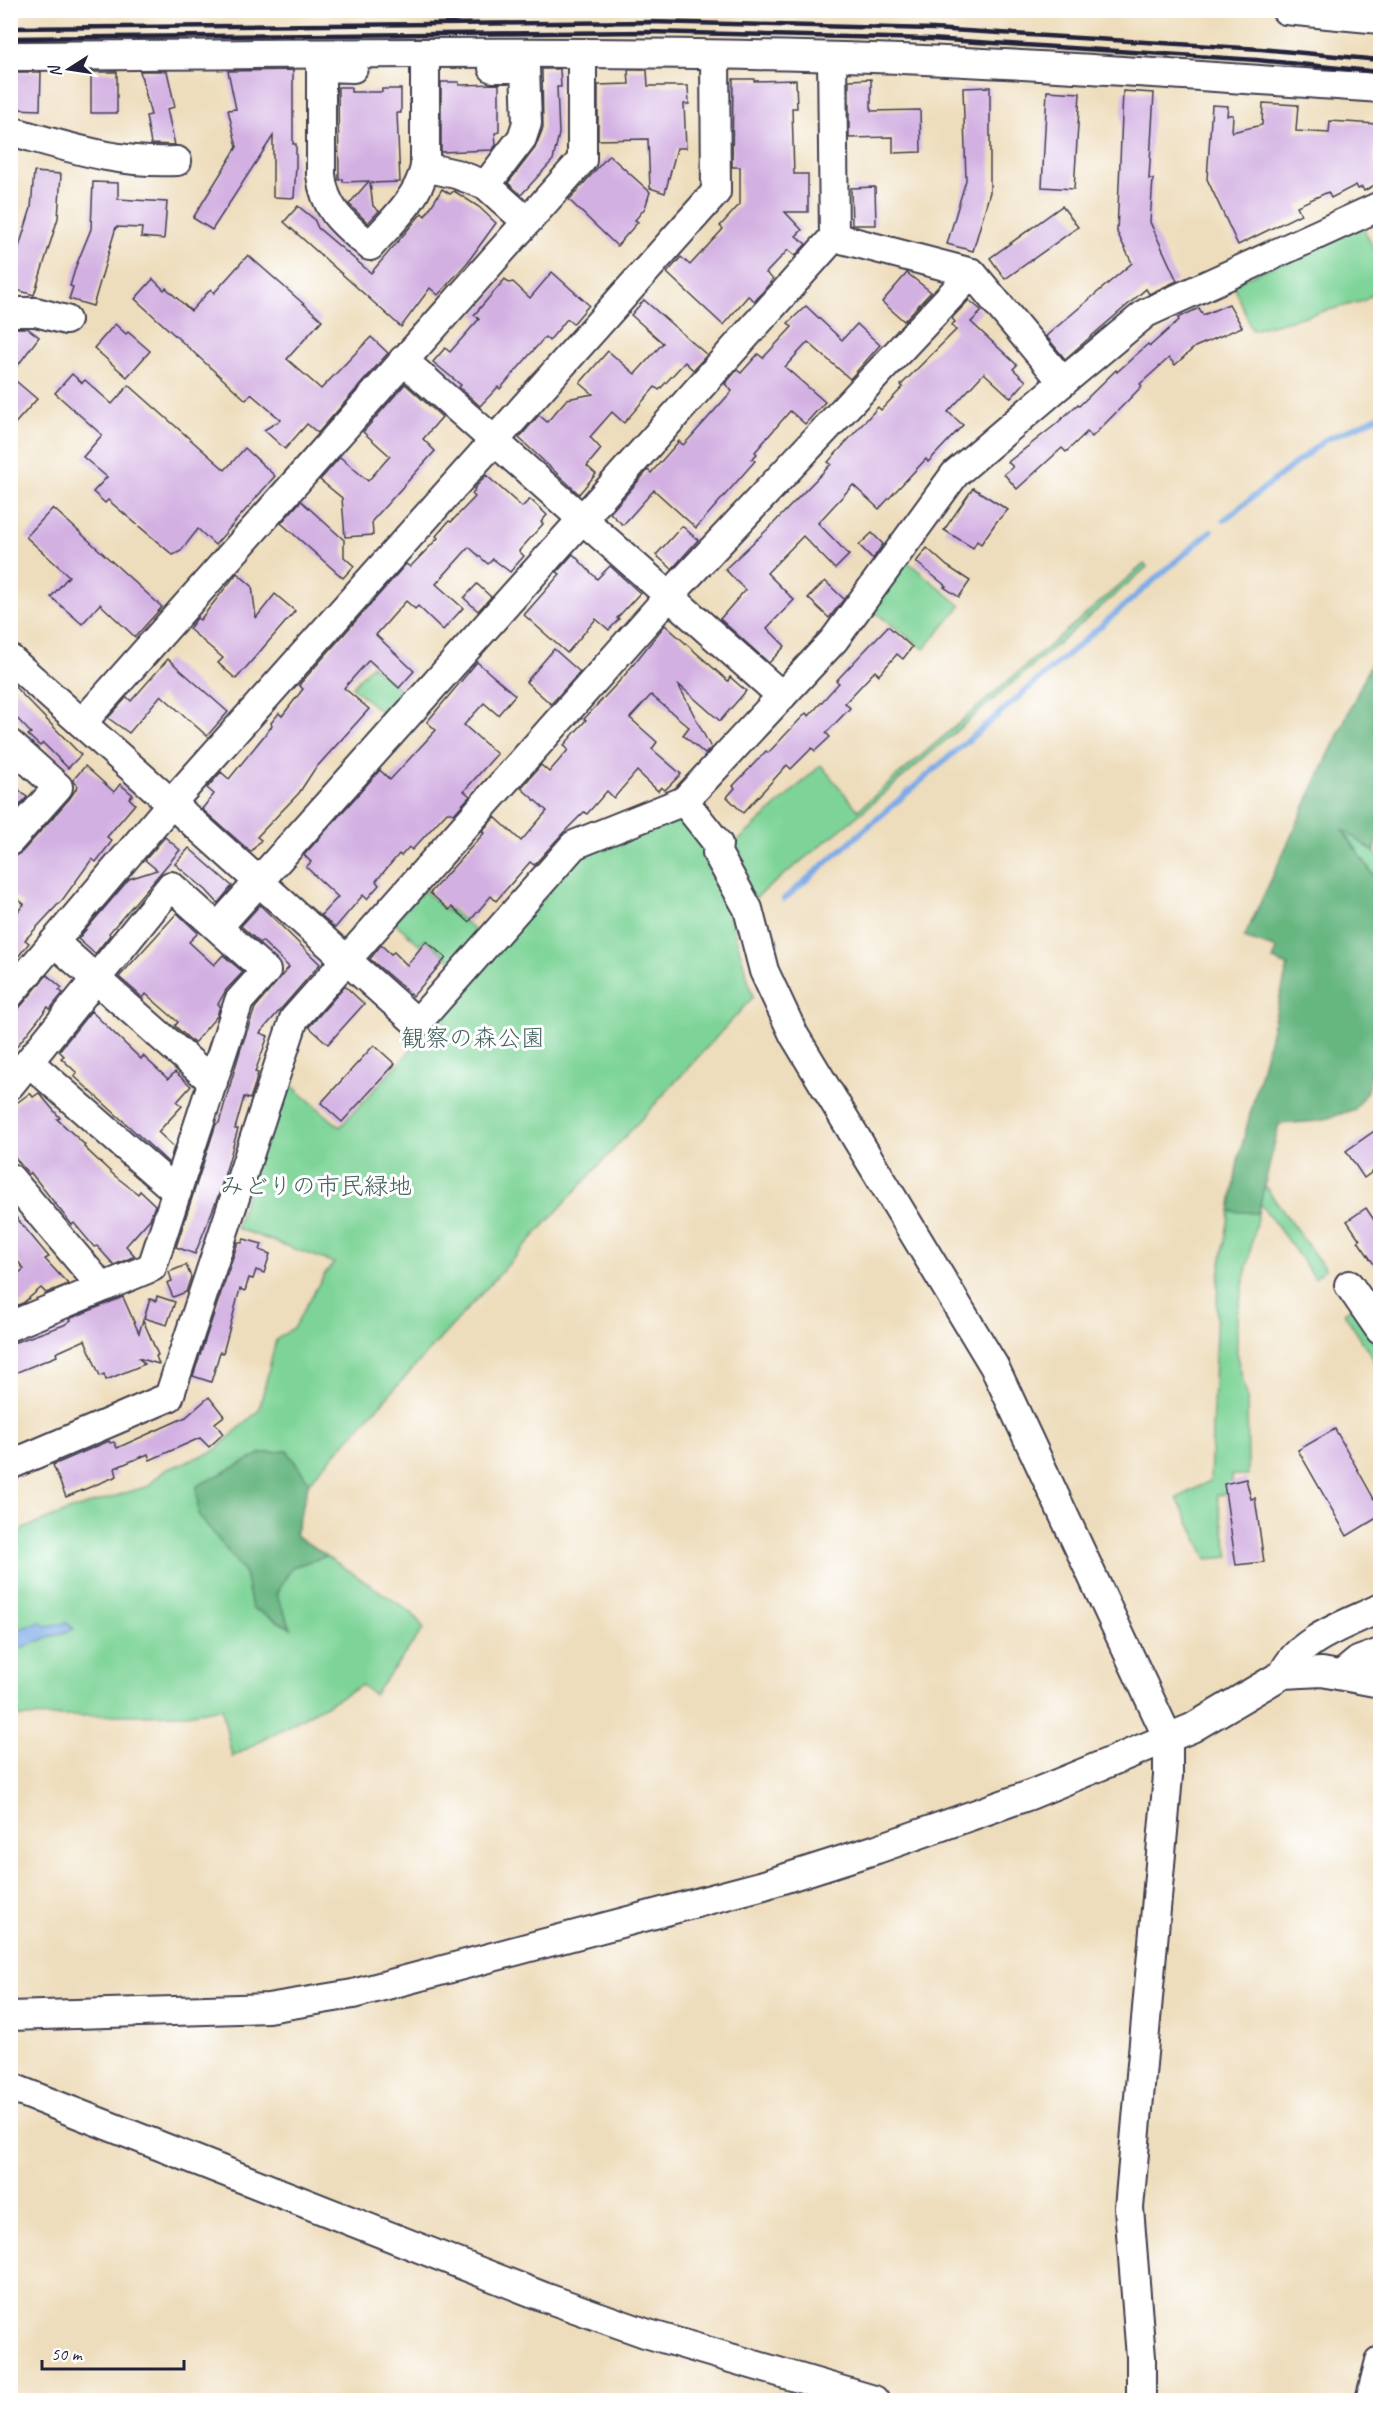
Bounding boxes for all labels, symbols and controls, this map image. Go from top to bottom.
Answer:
north arrow [39,39,99,99]
text: N [44,62,66,79]
park label: 観察の森公園 [401,1023,545,1053]
park label: みどりの市民緑地 [220,1171,412,1201]
scale bar [42,2333,184,2371]
text: 50 m [51,2343,84,2365]

